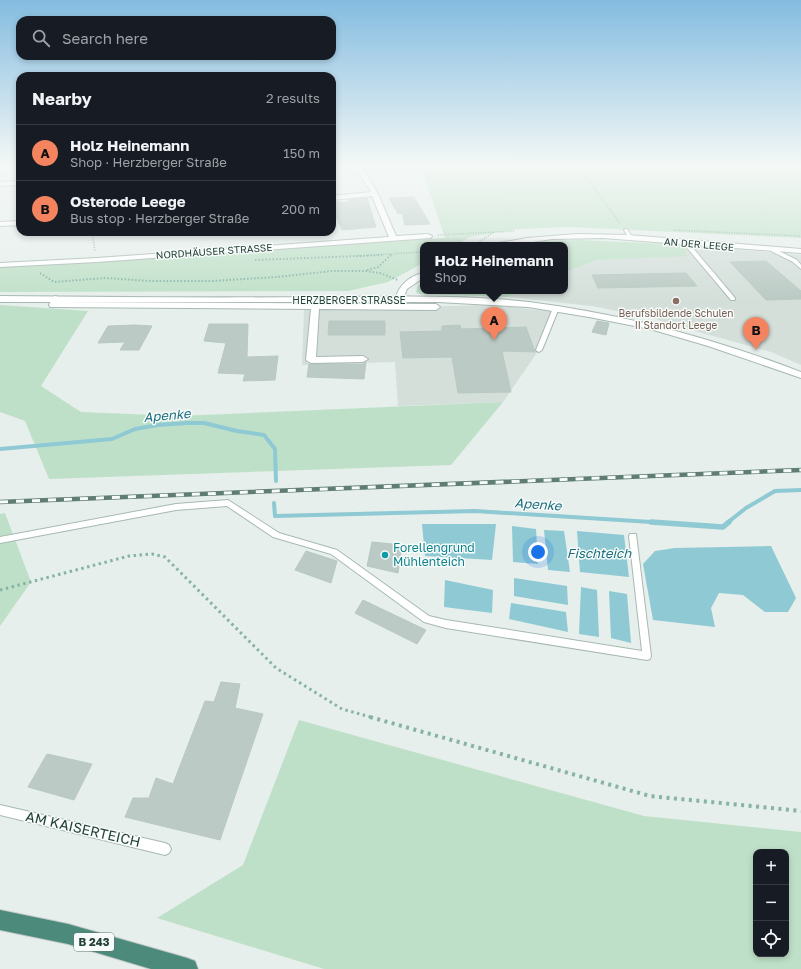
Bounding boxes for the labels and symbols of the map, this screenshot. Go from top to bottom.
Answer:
street label: AN DER LEEGE [664,235,734,253]
street label: NORDHÄUSER STRASSE [155,240,273,261]
street label: HERZBERGER STRASSE [292,294,406,306]
marker: Berufsbildende Schulen II Standort Leege [671,296,681,306]
pin: A [481,307,507,340]
place label: Berufsbildende Schulen II Standort Leege [619,307,733,331]
pin: B [743,317,769,350]
water label: Apenke [143,405,192,425]
water label: Apenke [514,494,563,514]
place label: Forellengrund Mühlenteich [393,540,475,569]
your location [528,542,548,562]
water label: Fischteich [567,545,632,561]
marker: Forellengrund Mühlenteich [380,550,390,560]
street label: AM KAISERTEICH [24,807,142,850]
road number: B 243 [74,933,114,951]

